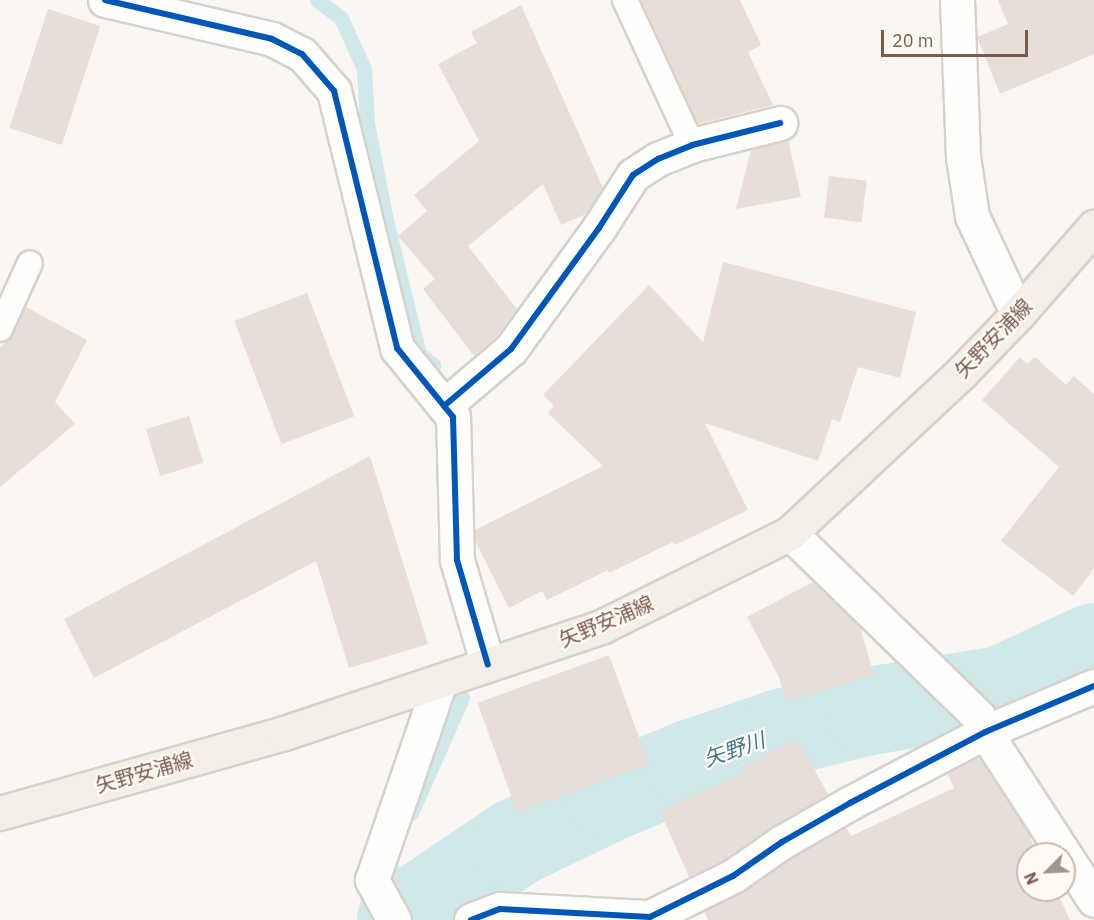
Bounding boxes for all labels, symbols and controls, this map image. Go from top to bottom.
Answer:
scale bar [884,18,1031,56]
text: 20 m [892,29,934,52]
street label: 矢野安浦線 [950,294,1036,382]
street label: 矢野安浦線 [555,590,657,652]
water label: 矢野川 [700,727,768,771]
street label: 矢野安浦線 [93,747,195,797]
north arrow [1016,842,1076,902]
text: N [1020,869,1043,888]

